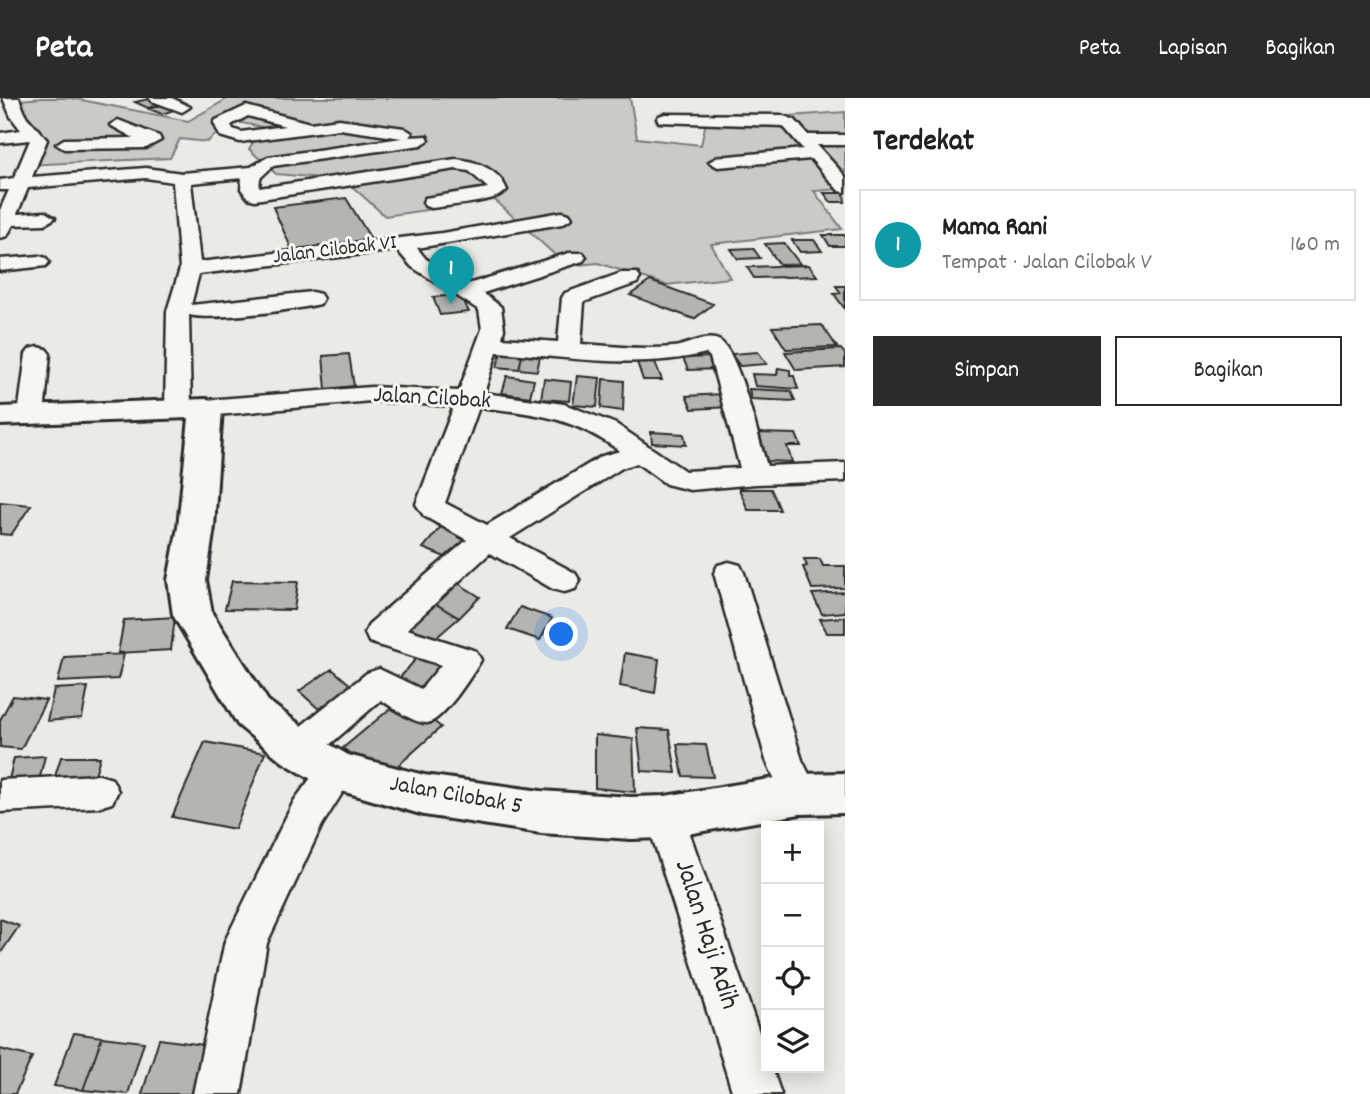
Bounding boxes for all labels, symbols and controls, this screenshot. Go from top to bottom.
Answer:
text: Peta [35,26,92,73]
text: Peta [1079,32,1120,66]
text: Lapisan [1158,32,1227,66]
text: Bagikan [1265,32,1335,66]
text: Terdekat [873,122,974,165]
text: Mama Rani [942,210,1047,247]
street label: Jalan Cilobak VI [271,228,399,273]
text: 1 [895,229,901,262]
text: 160 m [1290,229,1340,262]
pin: 1 [428,246,474,304]
text: Tempat · Jalan Cilobak V [942,247,1152,280]
button: Simpan [873,336,1101,406]
button: Bagikan [1115,336,1342,406]
street label: Jalan Cilobak [372,379,492,419]
your location [544,617,578,651]
street label: Jalan Cilobak 5 [387,768,525,824]
map controls [761,821,824,1073]
button: + [761,821,824,884]
street label: Jalan Haji Adih [662,855,748,1015]
button: − [761,884,824,947]
button: locate [761,947,824,1010]
button: layers [761,1010,824,1073]

